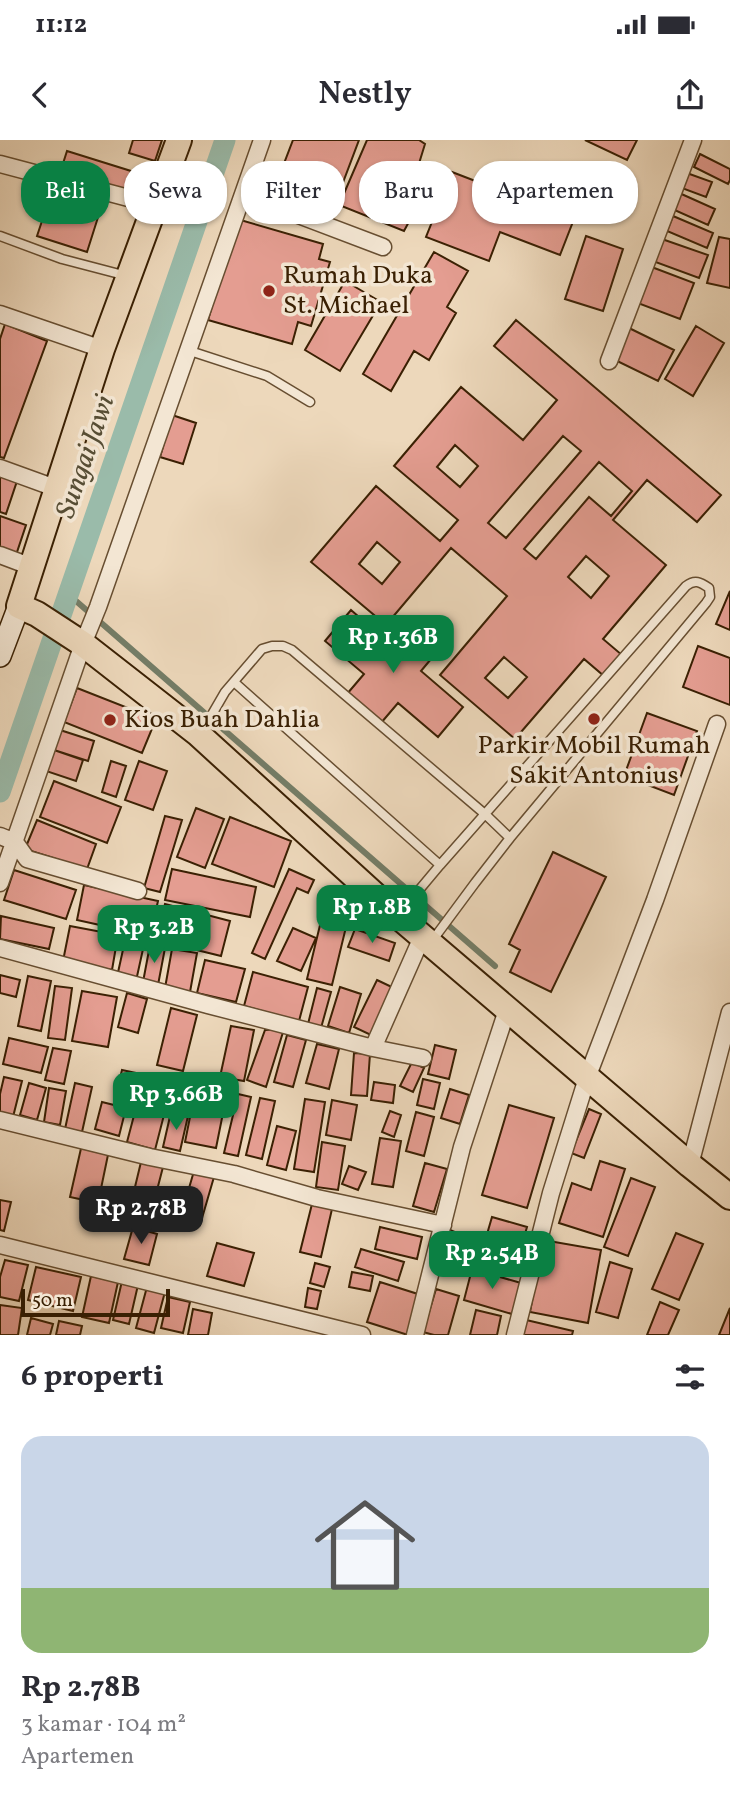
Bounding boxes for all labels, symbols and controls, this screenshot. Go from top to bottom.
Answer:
text: 11:12 [35,7,87,43]
text: Nestly [318,73,412,117]
icon: back [21,76,59,114]
icon: share [671,76,709,114]
chip: Beli [21,161,110,224]
chip: Sewa [124,161,227,224]
chip: Filter [241,161,345,224]
chip: Baru [359,161,458,224]
chip: Apartemen [472,161,638,224]
place label: Rumah Duka St. Michael [283,258,433,324]
marker: Rumah Duka St. Michael [261,283,277,299]
water label: Sungai Jawi [47,389,126,524]
pin: Rp 1.36B [321,616,465,675]
text: Rp 1.36B [348,622,438,654]
place label: Kios Buah Dahlia [124,702,320,738]
marker: Parkir Mobil Rumah Sakit Antonius [586,711,602,727]
marker: Kios Buah Dahlia [102,712,118,728]
place label: Parkir Mobil Rumah Sakit Antonius [477,728,711,794]
pin: Rp 1.8B [307,886,437,945]
text: Rp 1.8B [333,892,411,924]
pin: Rp 3.2B [89,906,219,965]
text: Rp 3.2B [114,912,194,944]
pin: Rp 3.66B [104,1072,248,1132]
text: Rp 3.66B [129,1079,223,1111]
pin: Rp 2.78B [69,1186,213,1246]
text: Rp 2.78B [95,1193,187,1225]
pin: Rp 2.54B [420,1232,564,1291]
text: Rp 2.54B [445,1238,539,1270]
scale bar [21,1286,170,1318]
text: 50 m [32,1288,73,1314]
text: 6 properti [21,1356,164,1398]
icon: filters [671,1358,709,1396]
icon: home [302,1482,428,1608]
text: Rp 2.78B [21,1667,141,1709]
text: 3 kamar · 104 m² [21,1709,186,1741]
text: Apartemen [21,1741,134,1773]

